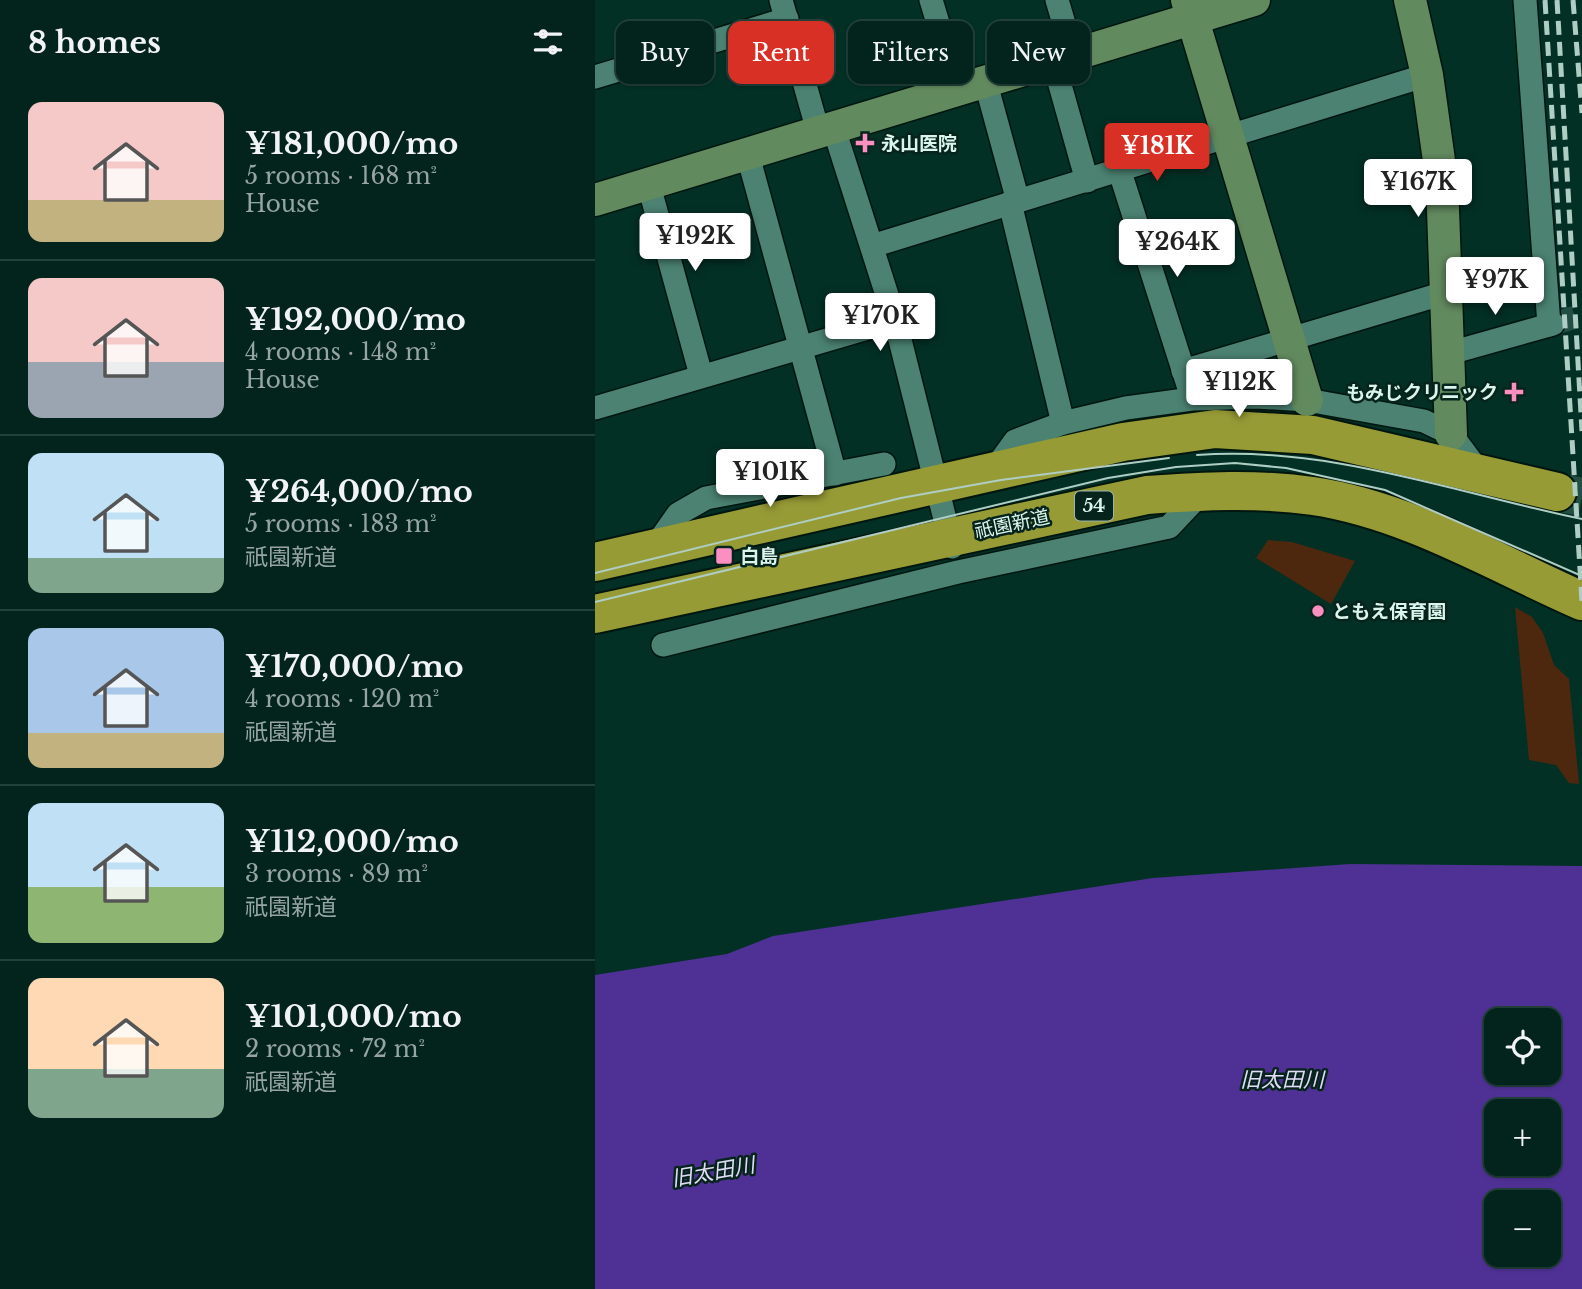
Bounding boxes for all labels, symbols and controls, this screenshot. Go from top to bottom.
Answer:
chip: Buy [616,21,714,84]
chip: Rent [728,21,834,84]
chip: Filters [848,21,973,84]
chip: New [987,21,1090,84]
icon: filters [529,23,567,61]
text: 8 homes [28,24,161,61]
pin: ¥181K [1108,124,1206,183]
text: ¥181,000/mo [245,125,458,162]
icon: home [84,130,168,214]
place label: 永山医院 [881,132,957,155]
text: ¥181K [1120,132,1194,160]
marker: 永山医院 [855,133,875,153]
pin: ¥167K [1369,160,1467,219]
text: 5 rooms · 168 m² [245,162,437,190]
text: ¥167K [1380,168,1456,196]
text: House [245,190,320,218]
pin: ¥192K [646,214,744,273]
pin: ¥264K [1128,219,1226,279]
text: ¥192K [656,222,734,250]
text: ¥264K [1135,228,1219,256]
pin: ¥97K [1454,258,1536,317]
text: ¥97K [1462,266,1528,294]
pin: ¥170K [831,294,929,353]
text: ¥192,000/mo [245,301,466,338]
text: ¥170K [841,302,919,330]
icon: home [84,306,168,390]
text: 4 rooms · 148 m² [245,338,436,366]
pin: ¥112K [1190,360,1288,419]
text: House [245,366,320,394]
text: ¥112K [1202,368,1276,396]
place label: もみじクリニック [1346,381,1498,404]
marker: もみじクリニック [1504,382,1524,402]
pin: ¥101K [721,449,819,509]
text: ¥101K [732,458,808,486]
text: ¥264,000/mo [245,473,473,510]
icon: home [84,481,168,565]
road number: 54 [1075,492,1113,520]
street label: 祇園新道 [972,505,1052,543]
text: 5 rooms · 183 m² [245,510,437,538]
text: 祇園新道 [245,543,337,571]
place label: 白島 [740,545,778,568]
marker: 白島 [714,546,734,566]
place label: ともえ保育園 [1332,600,1446,623]
marker: ともえ保育園 [1310,603,1326,619]
text: ¥170,000/mo [245,648,464,685]
icon: home [84,656,168,740]
text: 4 rooms · 120 m² [245,685,439,713]
text: 祇園新道 [245,718,337,746]
text: ¥112,000/mo [245,823,459,860]
icon: home [84,831,168,915]
text: 3 rooms · 89 m² [245,860,428,888]
text: 祇園新道 [245,893,337,921]
text: ¥101,000/mo [245,998,462,1035]
icon: home [84,1006,168,1090]
map controls [1484,1008,1561,1267]
button: locate [1484,1008,1561,1085]
text: 2 rooms · 72 m² [245,1035,425,1063]
water label: 旧太田川 [1240,1067,1326,1093]
text: 祇園新道 [245,1068,337,1096]
button: + [1484,1099,1561,1176]
water label: 旧太田川 [669,1152,759,1192]
button: − [1484,1190,1561,1267]

